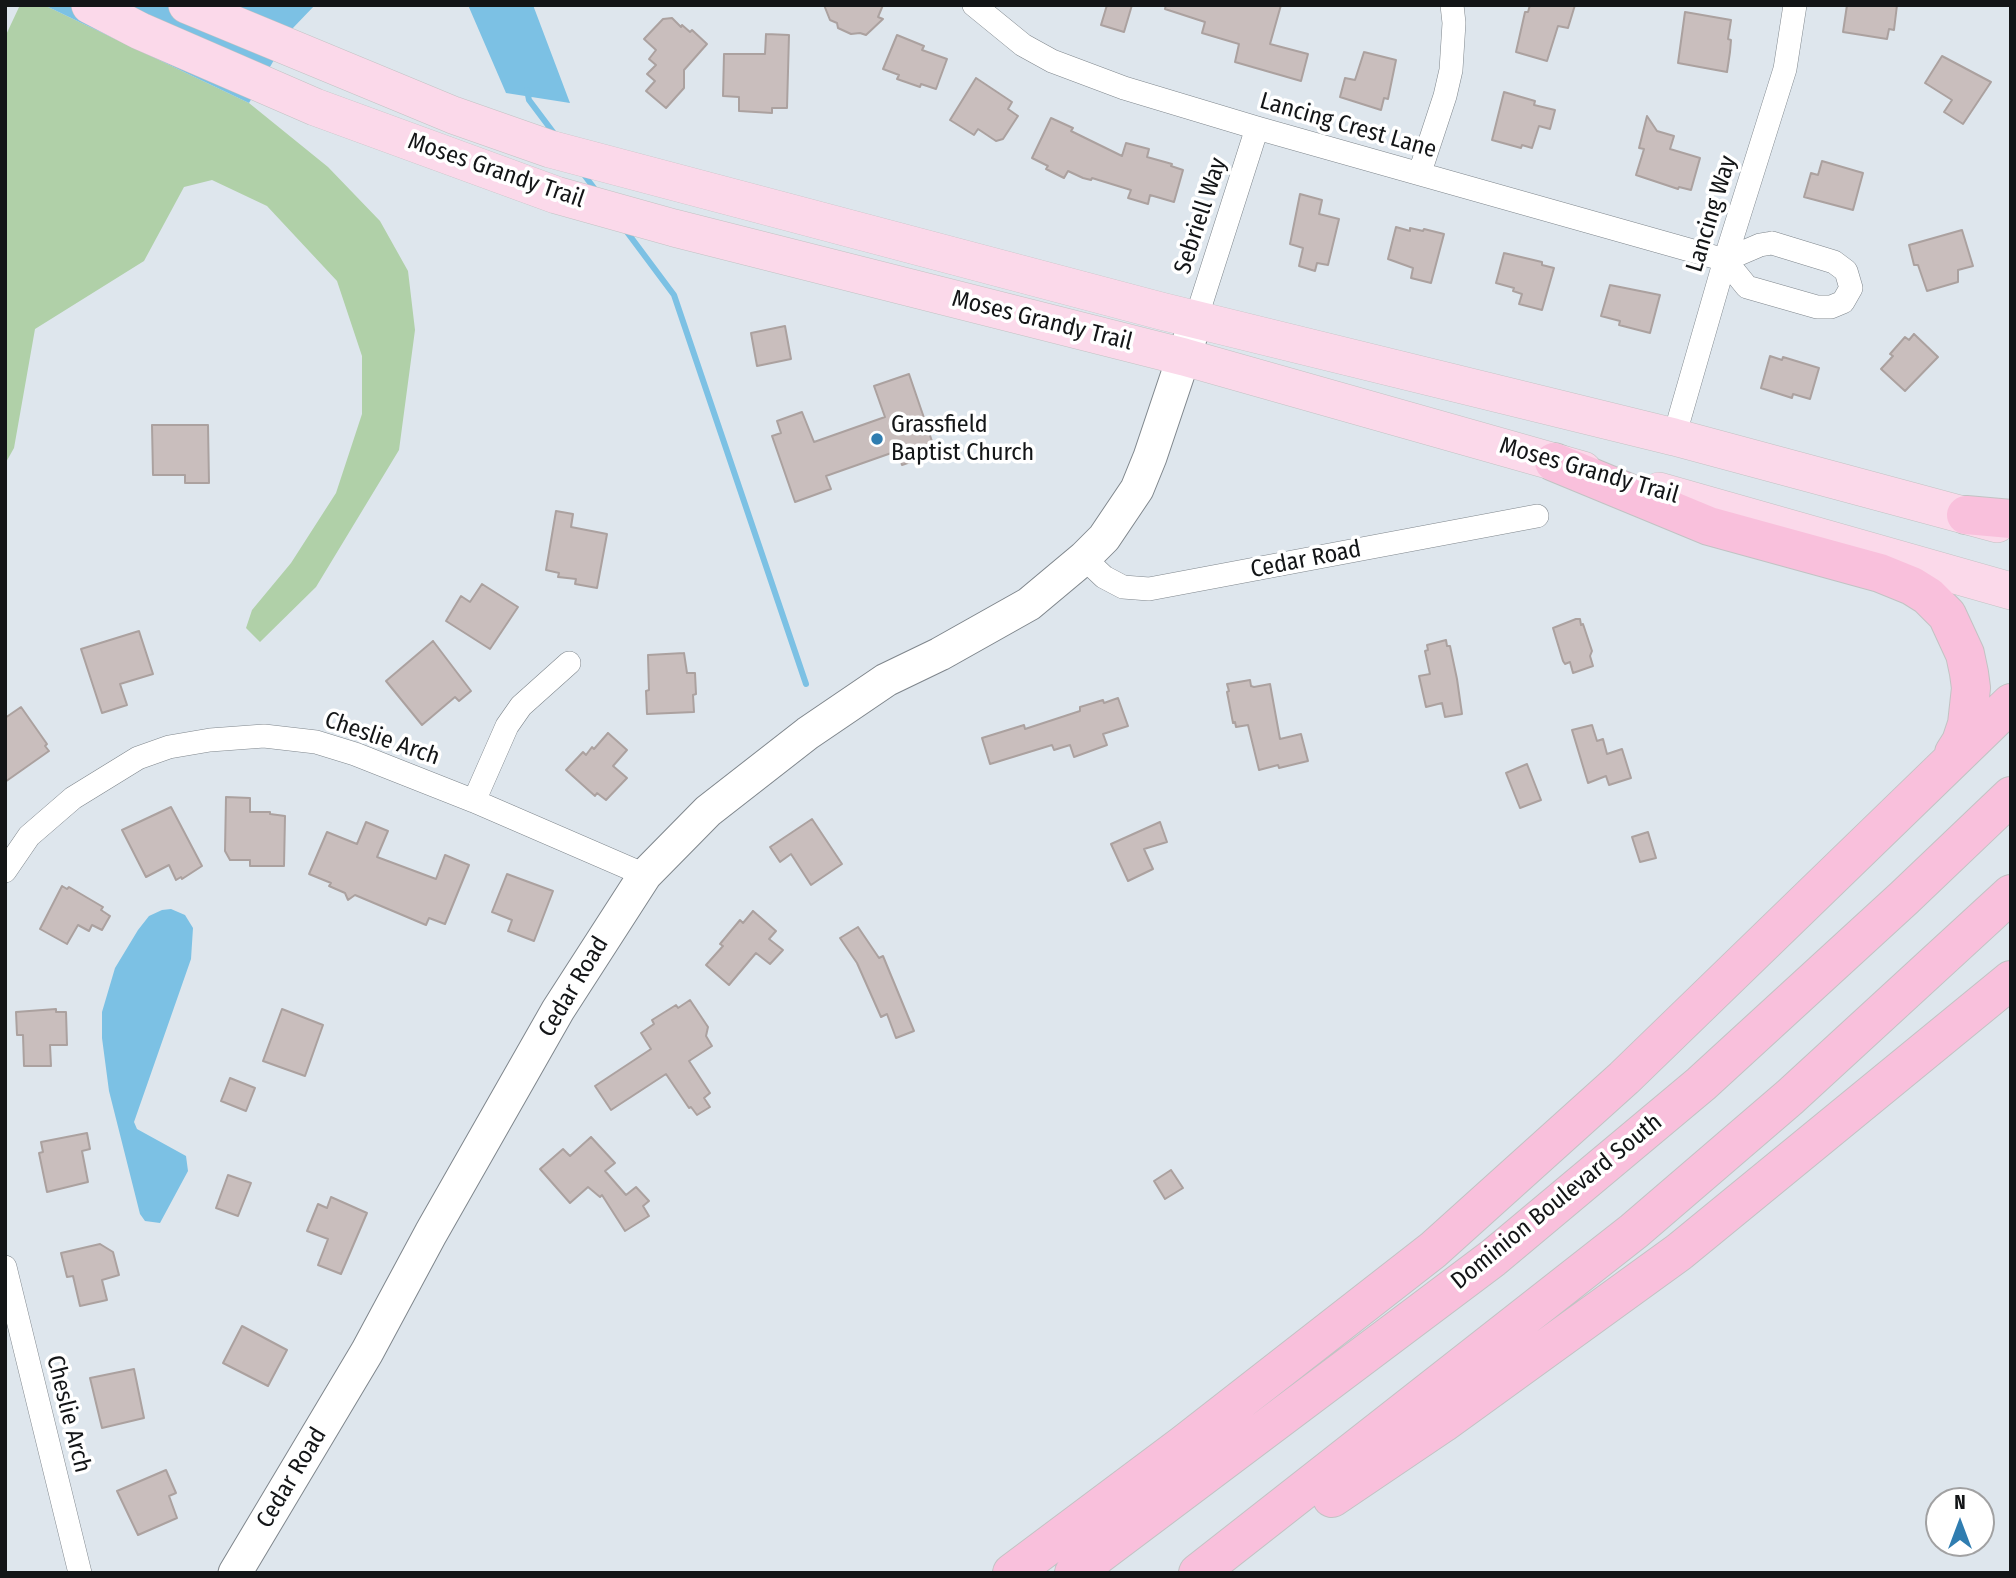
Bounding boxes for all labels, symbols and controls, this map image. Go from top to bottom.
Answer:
street label: Lancing Crest Lane [1256,87,1440,165]
street label: Moses Grandy Trail [404,127,588,215]
street label: Lancing Way [1681,152,1743,276]
street label: Sebriell Way [1169,154,1233,278]
street label: Moses Grandy Trail [949,285,1135,357]
place label: Grassfield Baptist Church [891,411,1034,467]
marker: Grassfield Baptist Church [869,431,885,447]
street label: Moses Grandy Trail [1496,432,1682,510]
street label: Cedar Road [1248,535,1364,585]
street label: Cheslie Arch [321,706,443,772]
street label: Cedar Road [533,932,615,1042]
street label: Dominion Boulevard South [1446,1108,1668,1296]
street label: Cheslie Arch [40,1352,96,1476]
street label: Cedar Road [251,1423,333,1533]
north arrow [1925,1487,1995,1557]
text: N [1954,1491,1966,1514]

